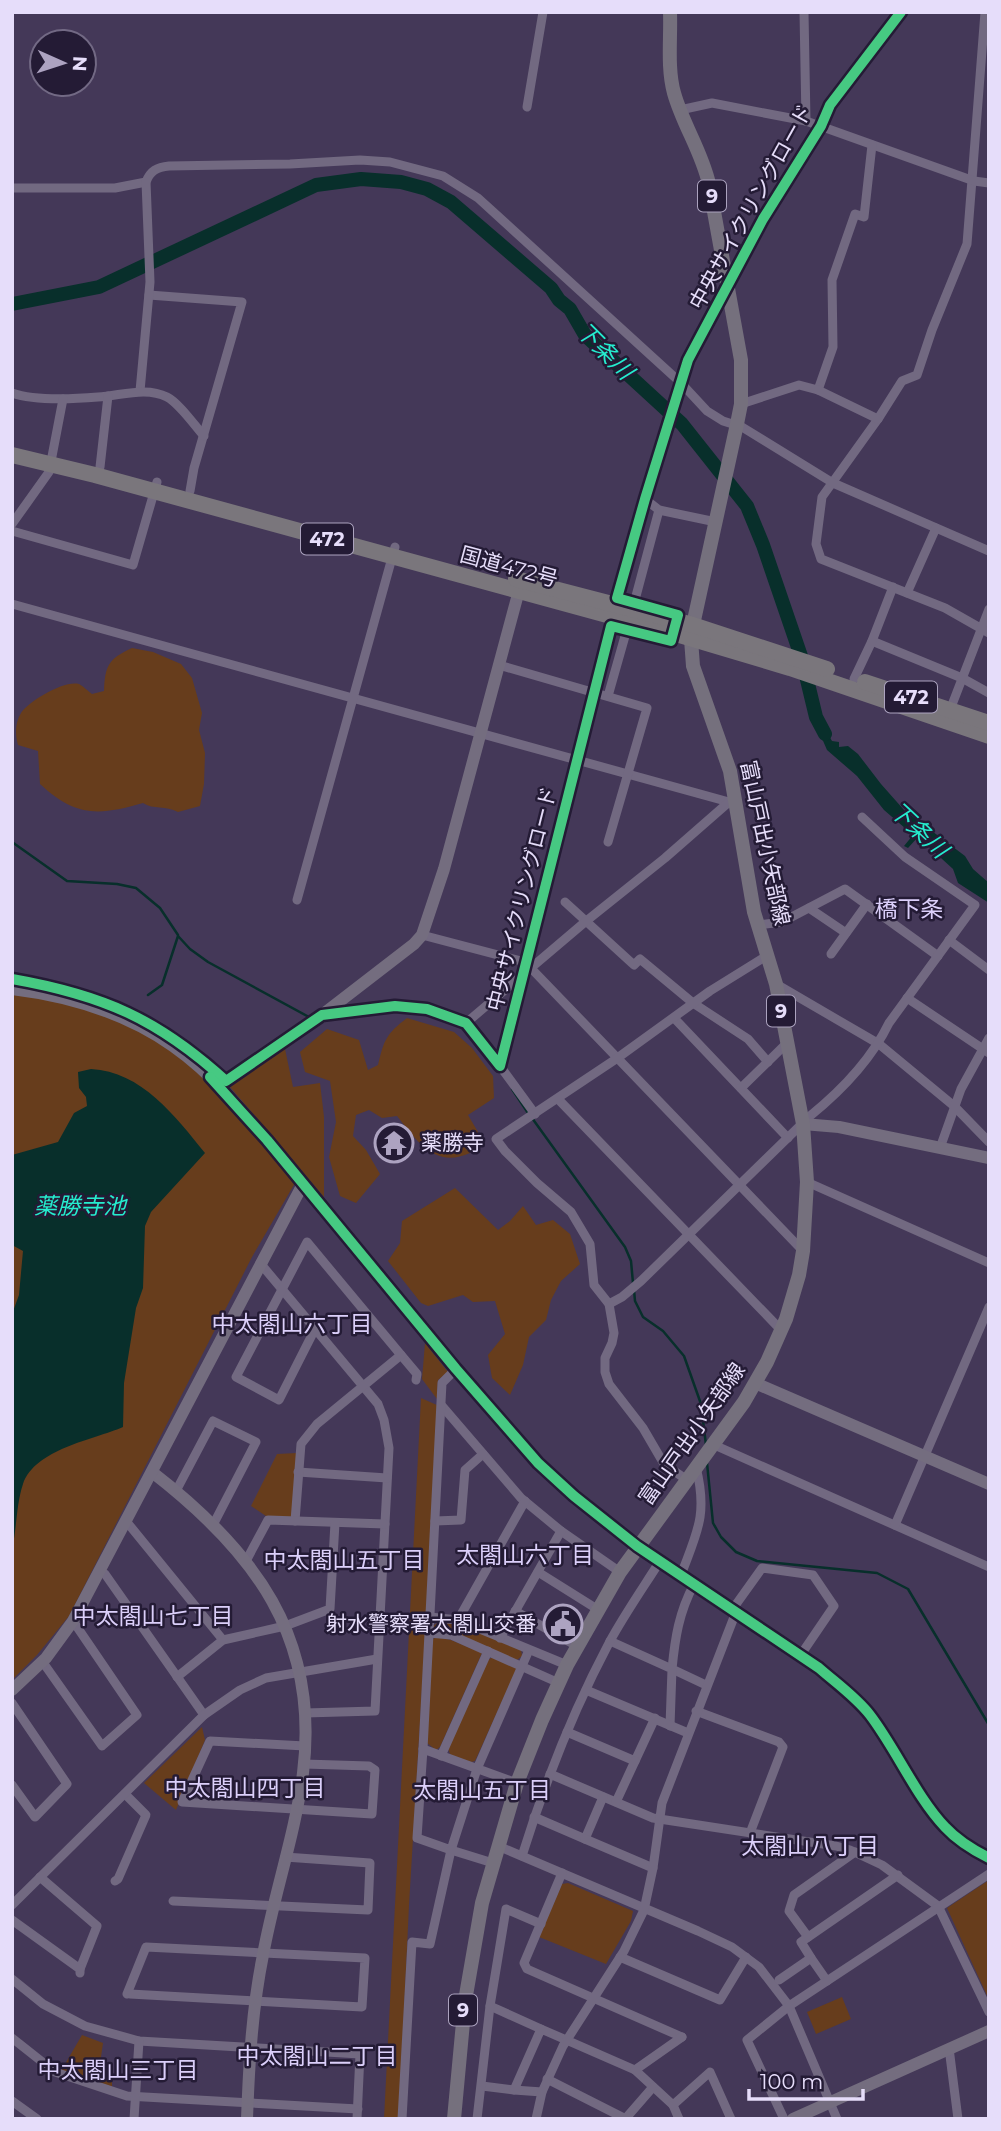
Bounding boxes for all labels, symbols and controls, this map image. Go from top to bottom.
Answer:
north arrow [28,28,98,98]
text: N [68,56,91,72]
street label: 中央サイクリングロード [684,100,817,314]
road number: 9 [698,180,726,212]
water label: 下条川 [571,317,641,387]
road number: 472 [301,524,353,554]
street label: 国道472号 [458,541,561,592]
road number: 472 [885,682,937,712]
street label: 富山戸出小矢部線 [736,758,795,928]
street label: 中央サイクリングロード [481,784,562,1014]
water label: 下条川 [884,796,956,866]
district label: 橋下条 [875,895,944,923]
road number: 9 [767,995,795,1026]
temple icon: 薬勝寺 [373,1122,415,1164]
place label: 薬勝寺 [421,1130,484,1155]
water label: 薬勝寺池 [34,1192,128,1220]
district label: 中太閤山六丁目 [212,1310,373,1338]
street label: 富山戸出小矢部線 [633,1358,750,1510]
district label: 太閤山六丁目 [456,1541,594,1569]
district label: 中太閤山五丁目 [264,1546,425,1574]
district label: 中太閤山七丁目 [73,1602,234,1630]
public building icon: 射水警察署太閤山交番 [542,1603,584,1645]
place label: 射水警察署太閤山交番 [326,1611,536,1636]
district label: 中太閤山四丁目 [165,1774,326,1802]
district label: 太閤山五丁目 [413,1776,551,1804]
district label: 太閤山八丁目 [741,1832,879,1860]
road number: 9 [449,1994,477,2026]
district label: 中太閤山二丁目 [237,2042,398,2070]
district label: 中太閤山三丁目 [38,2056,199,2084]
scale bar [749,2058,863,2102]
text: 100 m [760,2069,823,2094]

